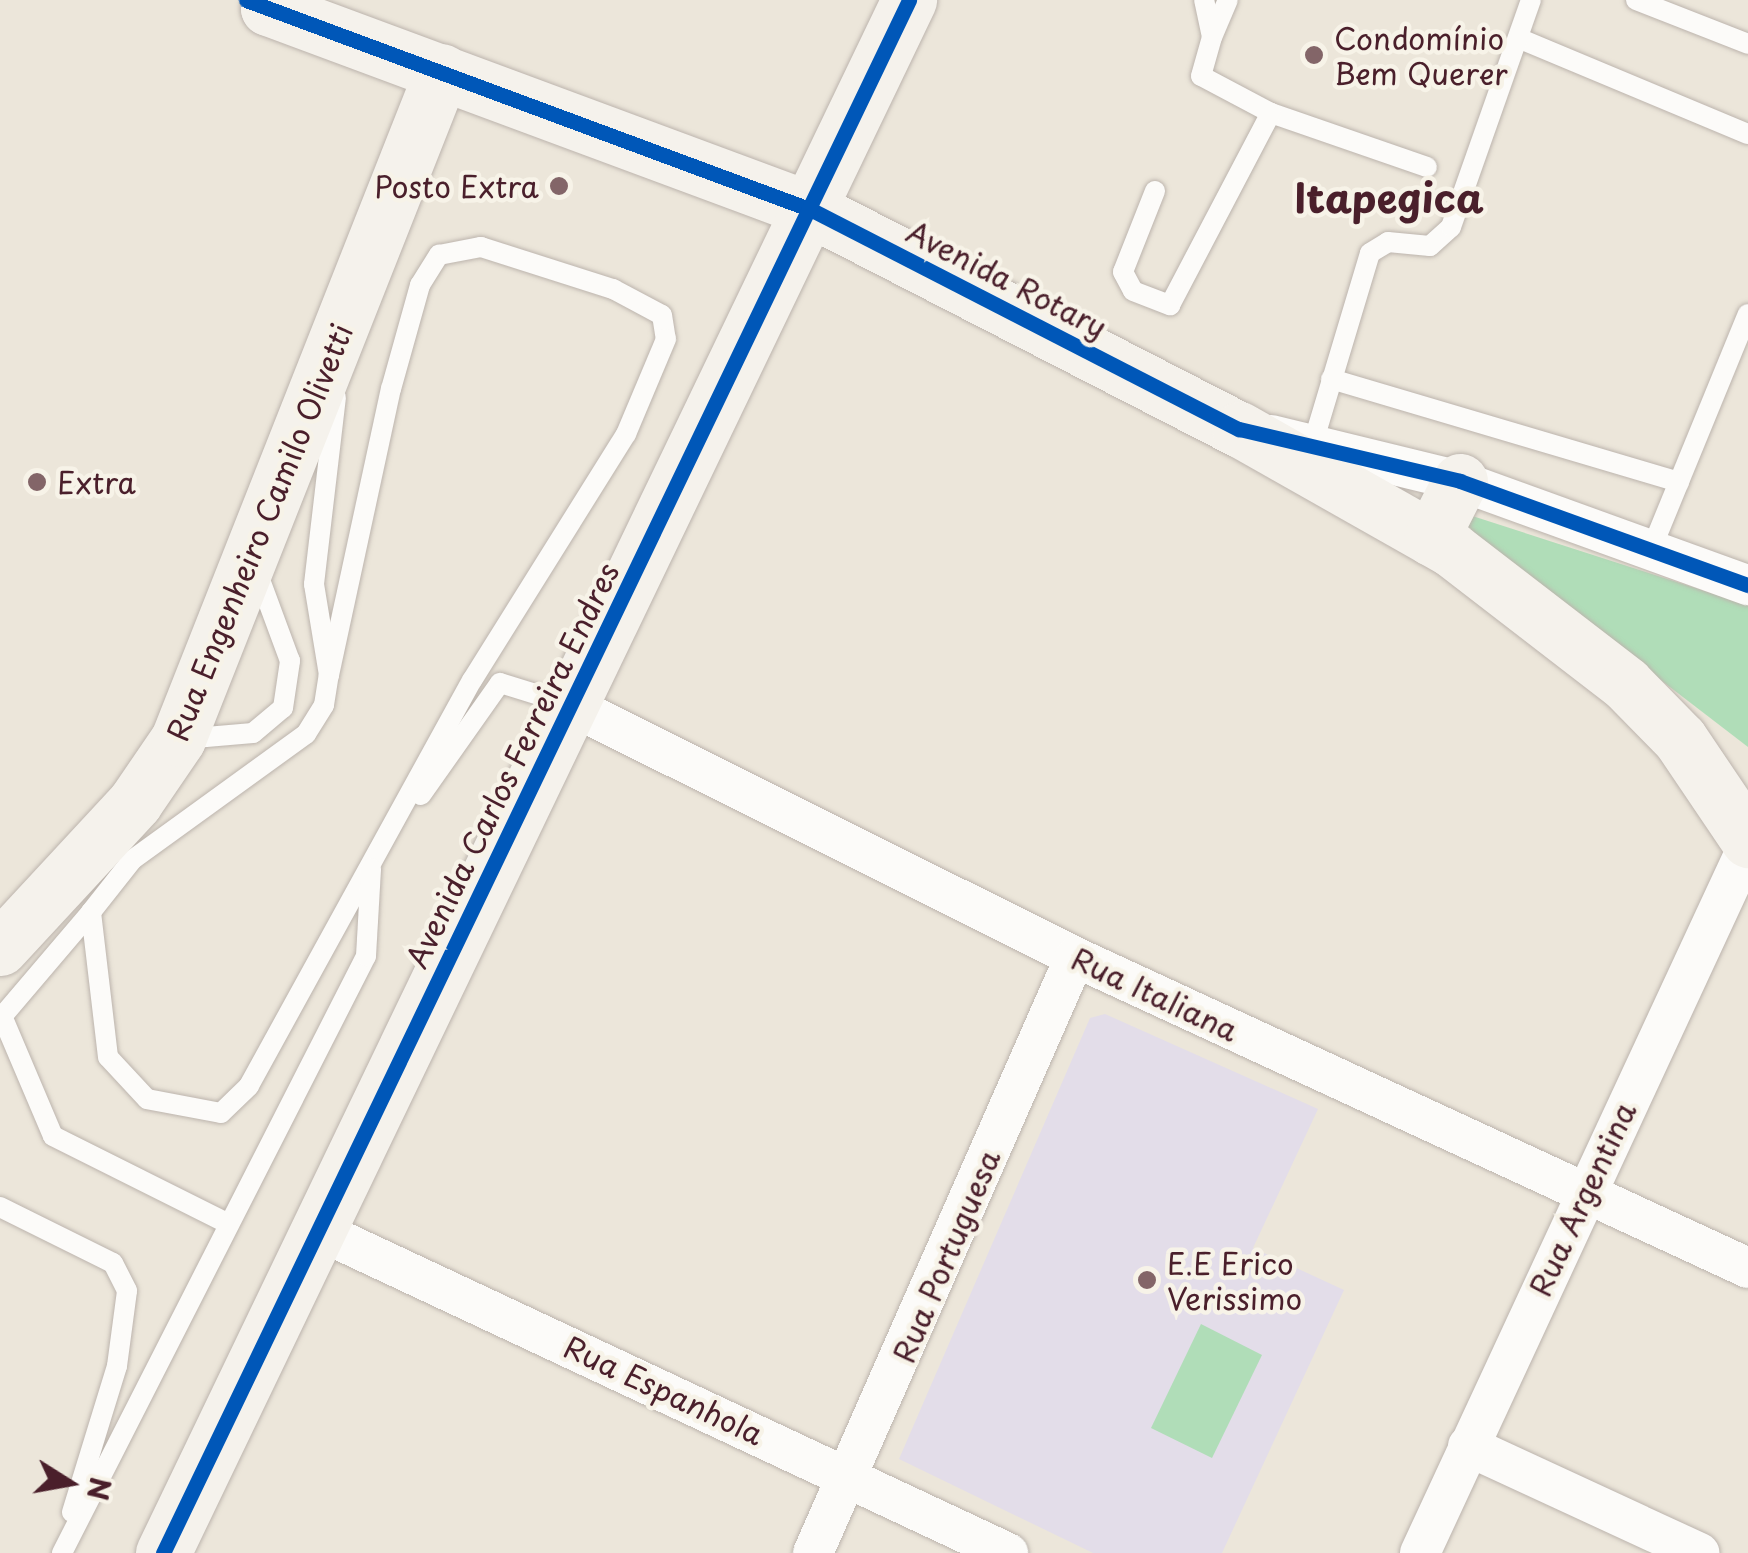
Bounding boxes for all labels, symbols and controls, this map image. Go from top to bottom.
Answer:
place label: Condomínio Bem Querer [1334,20,1508,90]
marker: Condomínio Bem Querer [1303,44,1325,66]
place label: Posto Extra [374,168,539,204]
district label: Itapegica [1294,173,1484,221]
marker: Posto Extra [548,175,570,197]
street label: Avenida Rotary [900,213,1114,345]
street label: Rua Engenheiro Camilo Olivetti [158,316,360,748]
place label: Extra [57,464,136,500]
marker: Extra [26,471,48,493]
street label: Avenida Carlos Ferreira Endres [397,555,627,975]
street label: Rua Italiana [1066,940,1244,1048]
street label: Rua Argentina [1521,1096,1643,1302]
street label: Rua Portuguesa [885,1144,1007,1368]
place label: E.E Erico Verissimo [1167,1245,1302,1316]
marker: E.E Erico Verissimo [1136,1269,1158,1291]
street label: Rua Espanhola [558,1328,770,1452]
north arrow [20,1433,120,1533]
text: N [77,1474,123,1504]

